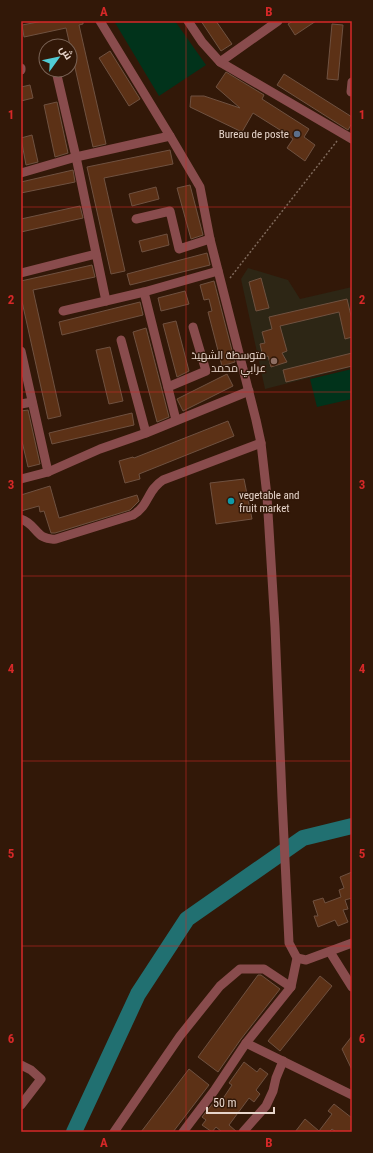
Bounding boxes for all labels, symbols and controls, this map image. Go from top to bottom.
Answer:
text: A [100,4,108,19]
text: B [265,4,273,19]
north arrow [38,38,78,78]
text: ش [57,43,75,62]
text: 1 [8,107,14,122]
text: 1 [359,107,365,122]
place label: Bureau de poste [219,128,289,141]
marker: Bureau de poste [292,129,302,139]
text: 2 [8,292,15,307]
text: 2 [359,292,366,307]
place label: متوسطة الشهيذ عرابي محمد [191,349,266,377]
marker: متوسطة الشهيذ عرابي محمد [269,356,279,366]
text: 3 [8,477,14,492]
text: 3 [359,477,365,492]
place label: vegetable and fruit market [239,489,300,515]
marker: vegetable and fruit market [226,496,236,506]
text: 4 [8,661,15,676]
text: 4 [359,661,366,676]
text: 5 [8,846,15,861]
text: 5 [359,846,366,861]
text: 6 [8,1031,15,1046]
text: 6 [359,1031,366,1046]
scale bar [207,1089,274,1115]
text: 50 m [213,1096,237,1110]
text: A [100,1135,108,1150]
text: B [265,1135,273,1150]

